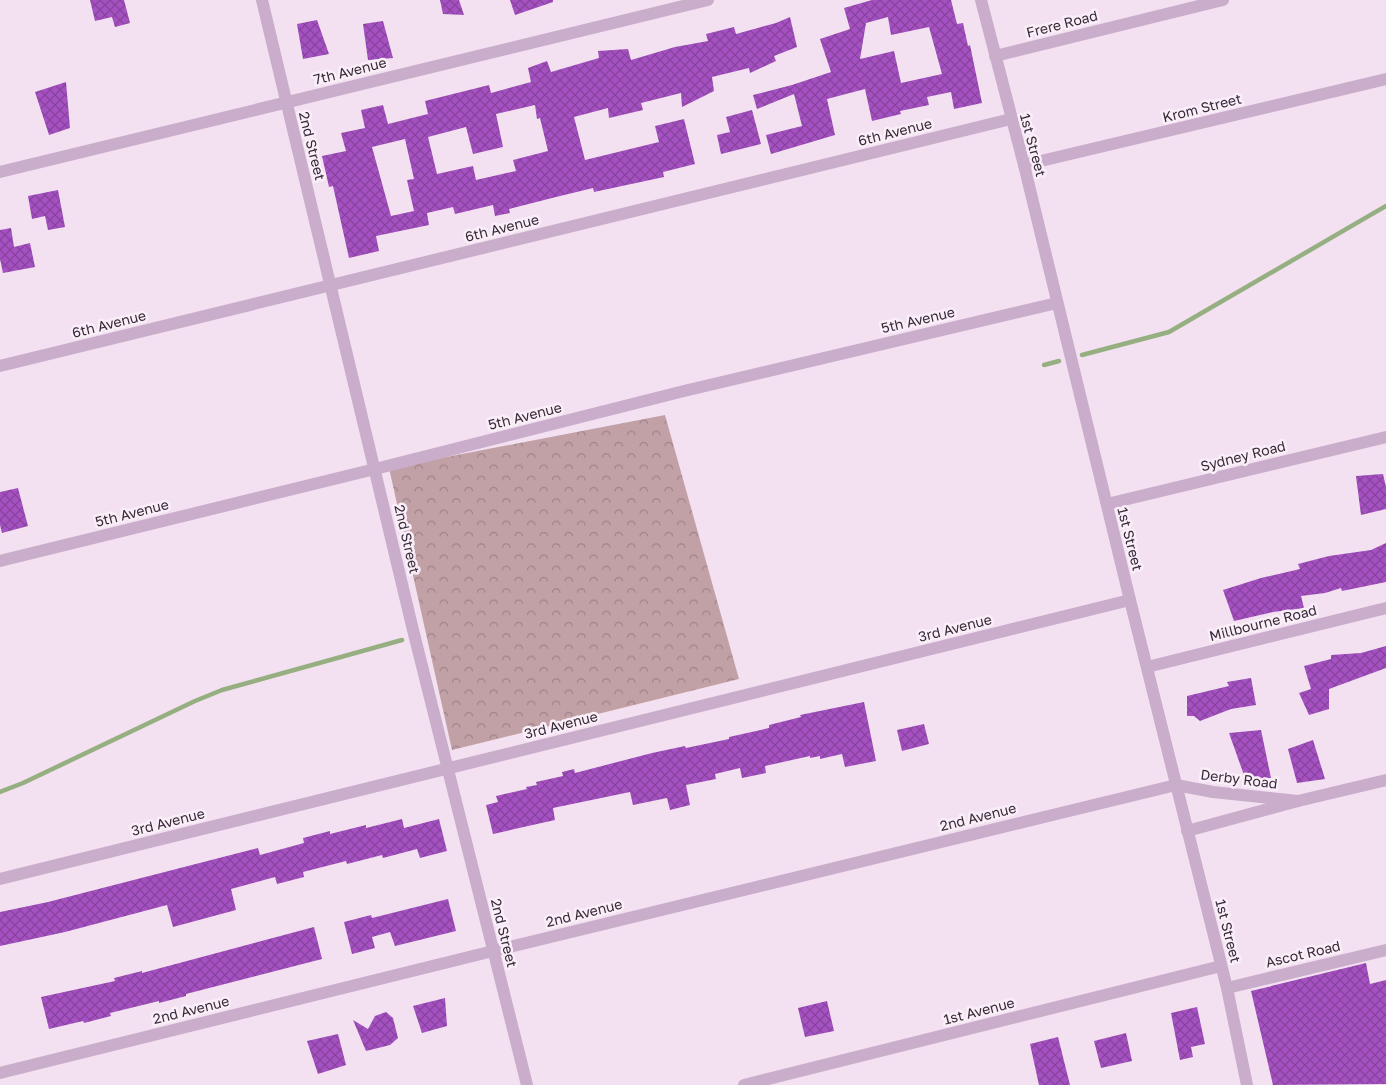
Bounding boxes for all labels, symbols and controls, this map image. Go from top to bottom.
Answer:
street label: Frere Road [1024,6,1099,41]
street label: 7th Avenue [312,53,388,88]
street label: Krom Street [1161,90,1243,126]
street label: 2nd Street [296,110,329,182]
street label: 1st Street [1017,111,1050,178]
street label: 6th Avenue [856,114,934,149]
street label: 6th Avenue [463,210,541,245]
street label: 5th Avenue [879,303,956,336]
street label: 6th Avenue [70,306,148,341]
street label: 5th Avenue [486,398,563,433]
street label: Sydney Road [1199,437,1287,474]
street label: 5th Avenue [93,495,170,530]
street label: 2nd Street [391,503,424,575]
street label: 1st Street [1114,505,1147,572]
street label: Millbourne Road [1207,601,1318,644]
street label: 3rd Avenue [916,610,993,645]
street label: 3rd Avenue [522,707,599,742]
street label: Derby Road [1200,765,1278,792]
street label: 2nd Avenue [938,799,1018,834]
street label: 3rd Avenue [129,804,206,839]
street label: 2nd Avenue [544,895,624,930]
street label: 2nd Street [488,897,521,969]
street label: 1st Street [1212,897,1245,964]
street label: Ascot Road [1264,937,1342,970]
street label: 2nd Avenue [151,992,231,1027]
street label: 1st Avenue [942,993,1016,1028]

